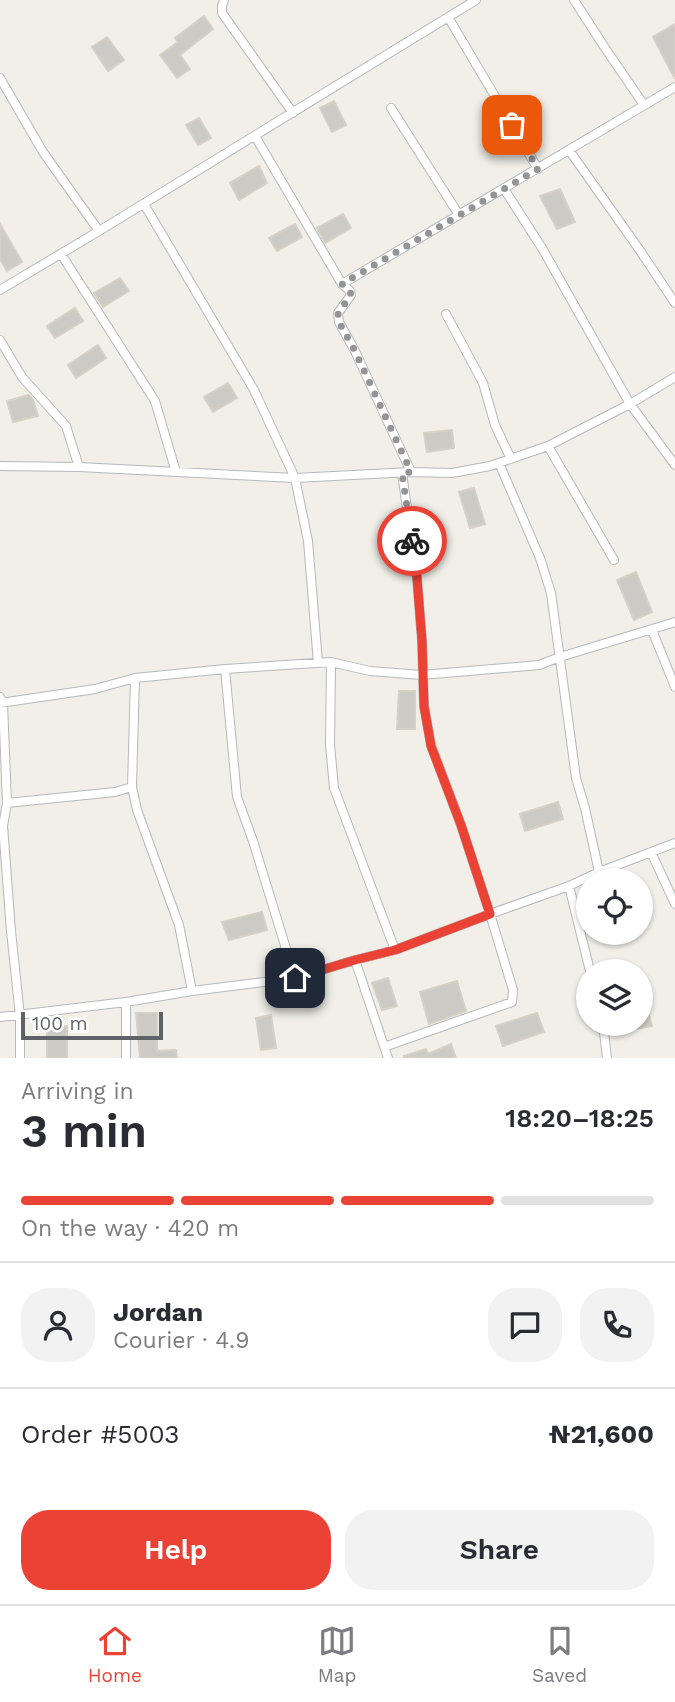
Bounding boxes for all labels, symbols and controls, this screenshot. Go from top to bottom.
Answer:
pin [482,95,542,155]
icon: bag [493,106,531,144]
courier [377,506,447,576]
icon: bike [393,522,431,560]
map controls [576,868,653,1036]
button: locate [576,868,653,945]
pin [265,948,325,1008]
icon: home [276,959,314,997]
button: layers [576,959,653,1036]
scale bar [21,1009,163,1041]
text: 100 m [32,1012,88,1035]
text: Arriving in [21,1078,134,1105]
text: 18:20–18:25 [505,1103,654,1133]
text: 3 min [21,1104,147,1158]
text: On the way · 420 m [21,1215,239,1242]
button: person [21,1288,95,1362]
button: chat [488,1288,562,1362]
button: phone [580,1288,654,1362]
text: Jordan [113,1297,203,1327]
text: Courier · 4.9 [113,1327,249,1354]
text: Order #5003 [21,1419,179,1449]
text: ₦21,600 [549,1419,654,1449]
button: Help [21,1510,331,1590]
button: Share [345,1510,654,1590]
tab: Home [88,1622,142,1687]
tab: Map [318,1622,356,1687]
tab: Saved [532,1622,587,1687]

